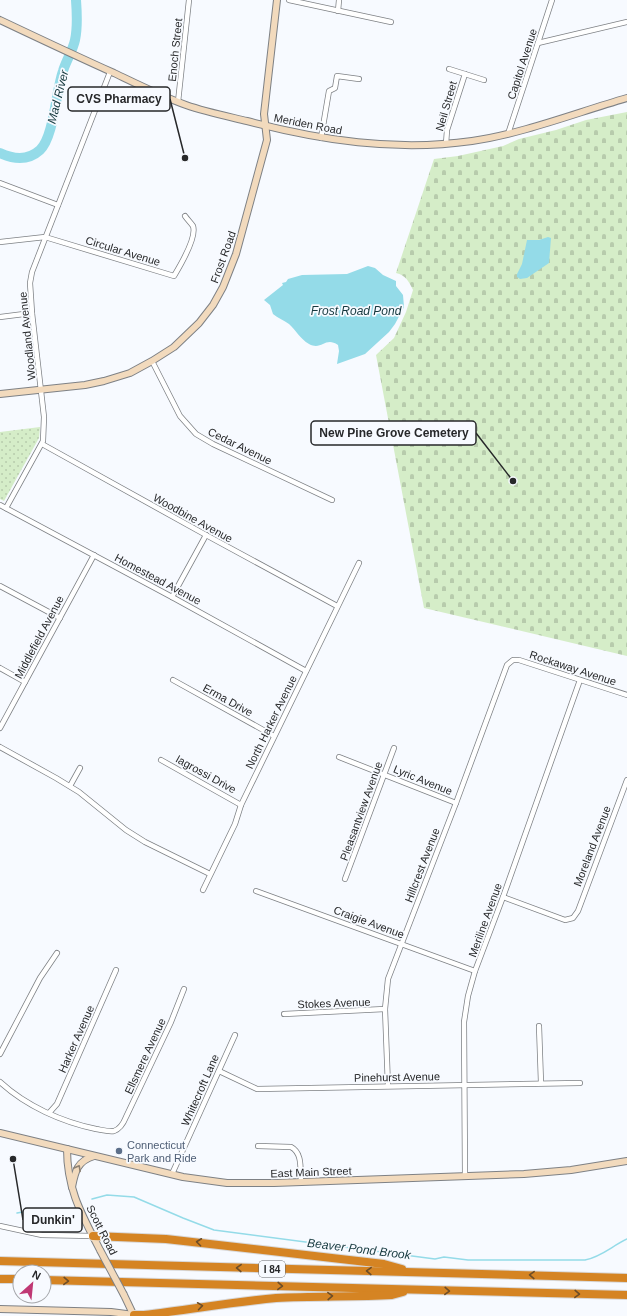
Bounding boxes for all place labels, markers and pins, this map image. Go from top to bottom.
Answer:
callout: CVS Pharmacy [68,87,170,111]
callout: New Pine Grove Cemetery [311,421,476,445]
place label: Connecticut Park and Ride [127,1139,197,1164]
marker: Connecticut Park and Ride [114,1146,124,1156]
callout: Dunkin' [23,1208,82,1232]

